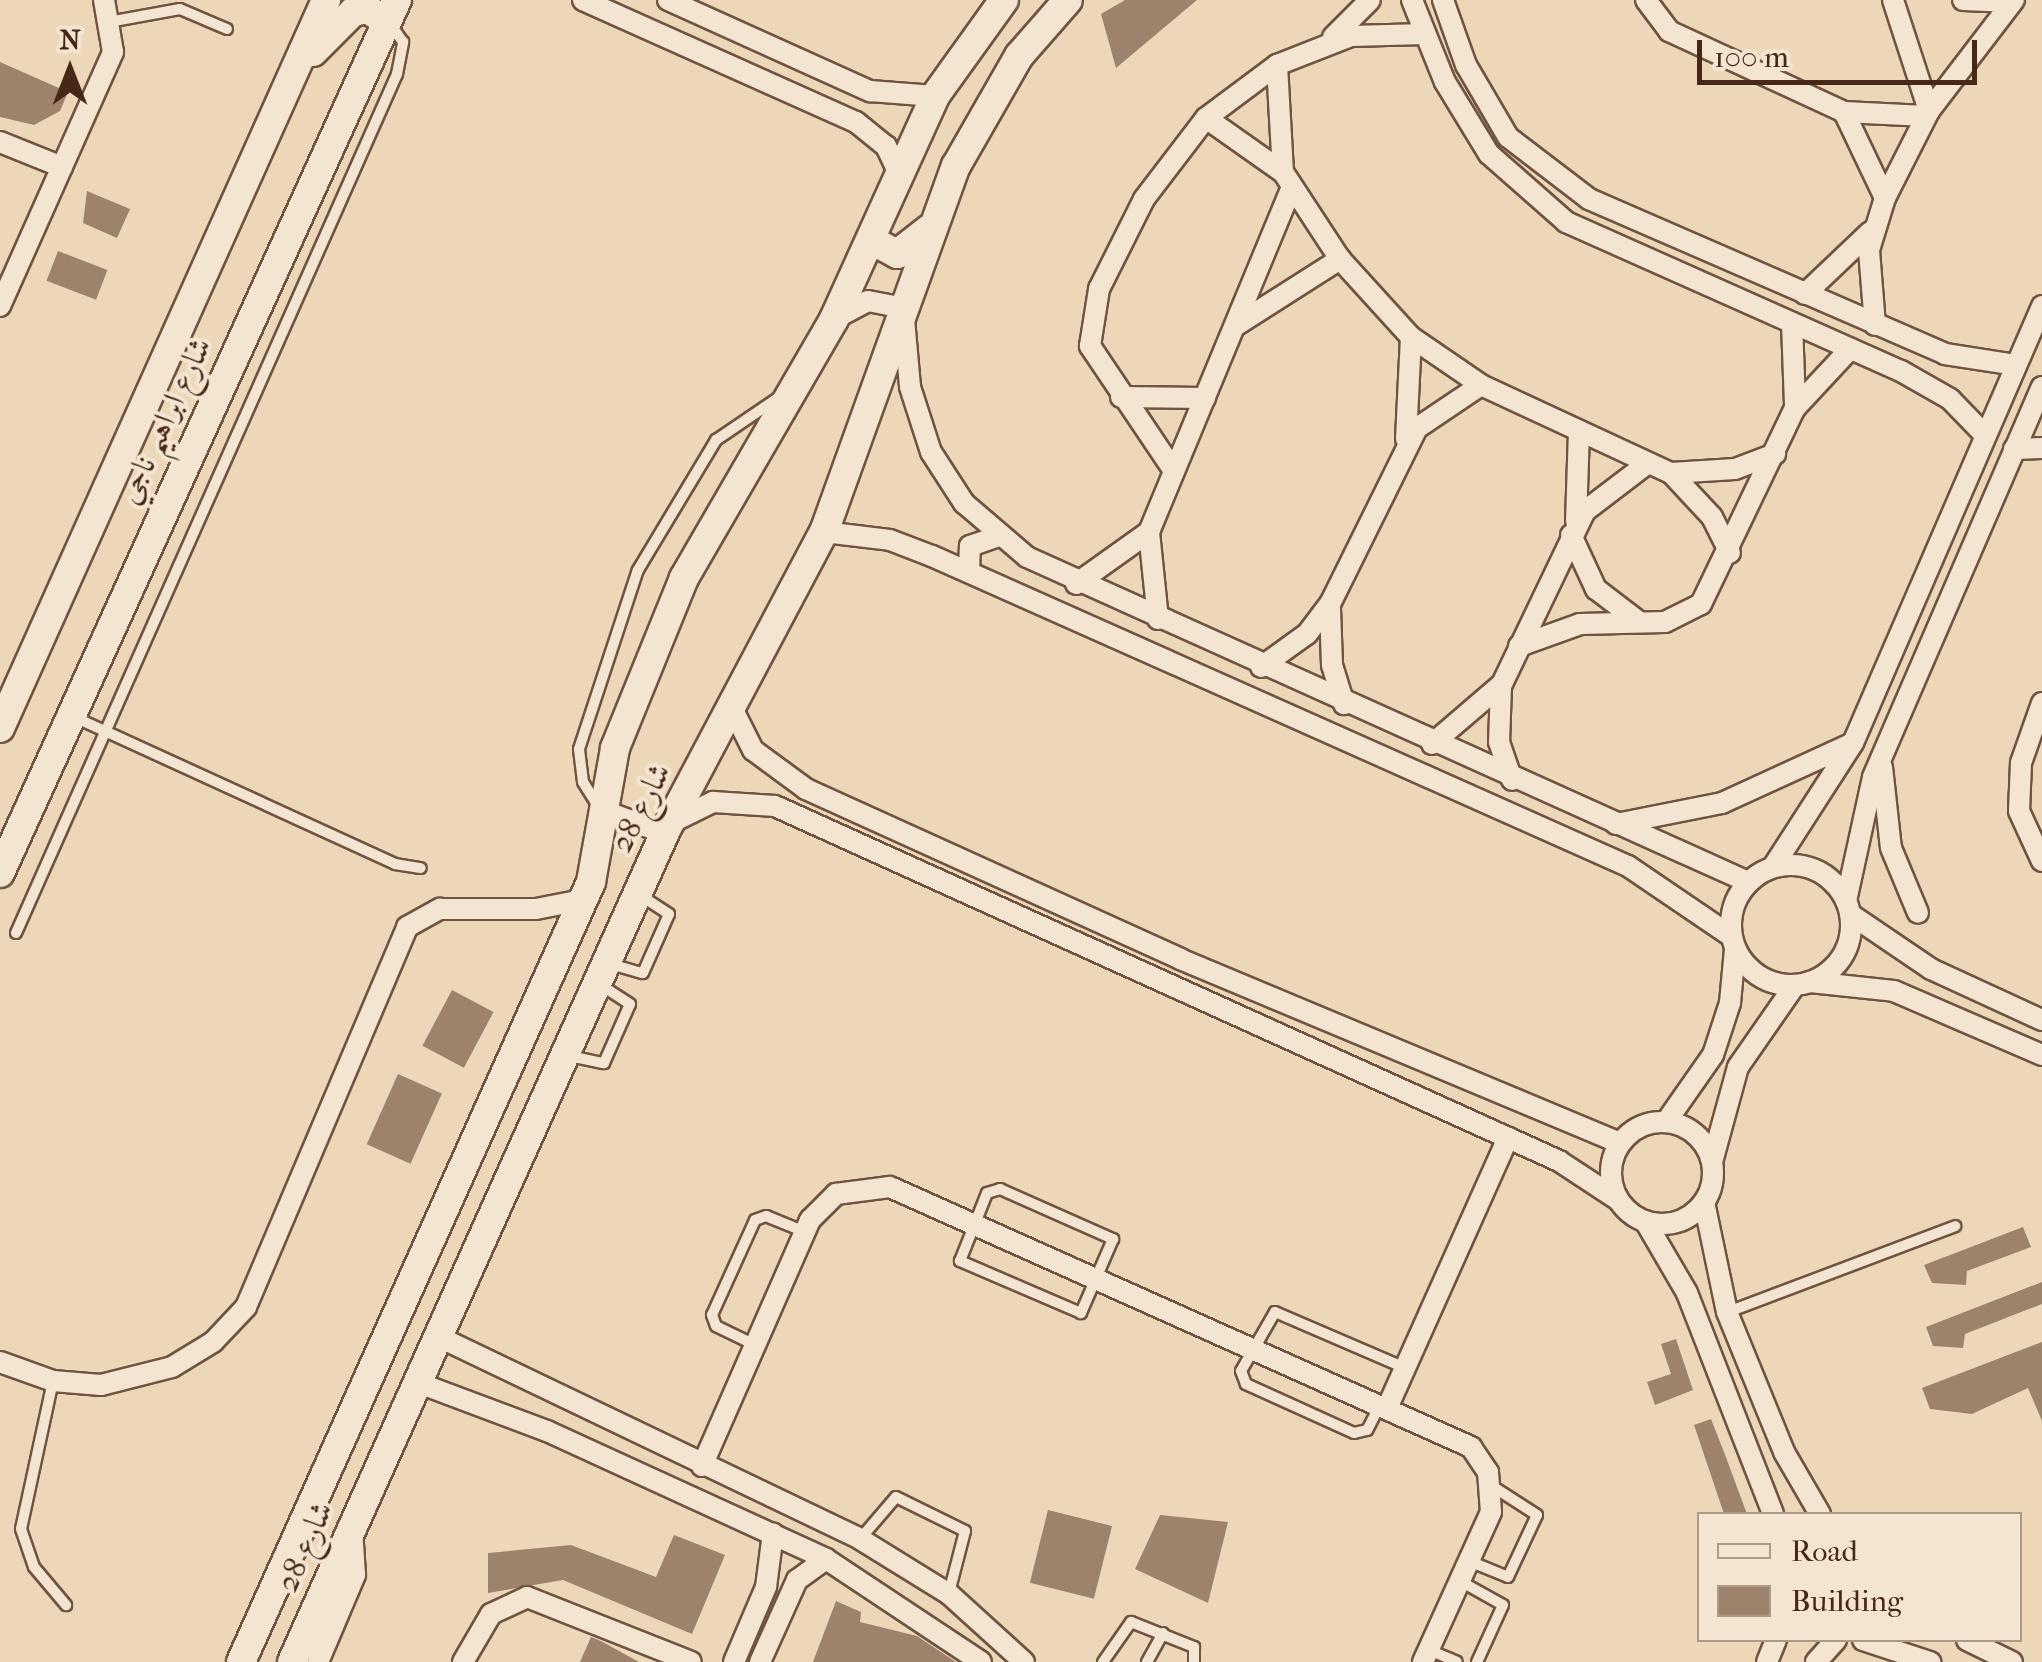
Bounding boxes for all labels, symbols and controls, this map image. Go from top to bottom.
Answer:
north arrow [20,20,120,120]
scale bar [1702,20,1982,82]
text: N [59,23,81,56]
text: 100 m [1714,40,1789,75]
street label: شارع ابراهيم ناجي [110,332,220,510]
street label: شارع 28 [602,757,680,859]
street label: شارع 28 [268,1496,342,1598]
legend [1697,1512,2022,1642]
text: Road [1791,1534,1858,1569]
text: Building [1791,1584,1903,1619]

